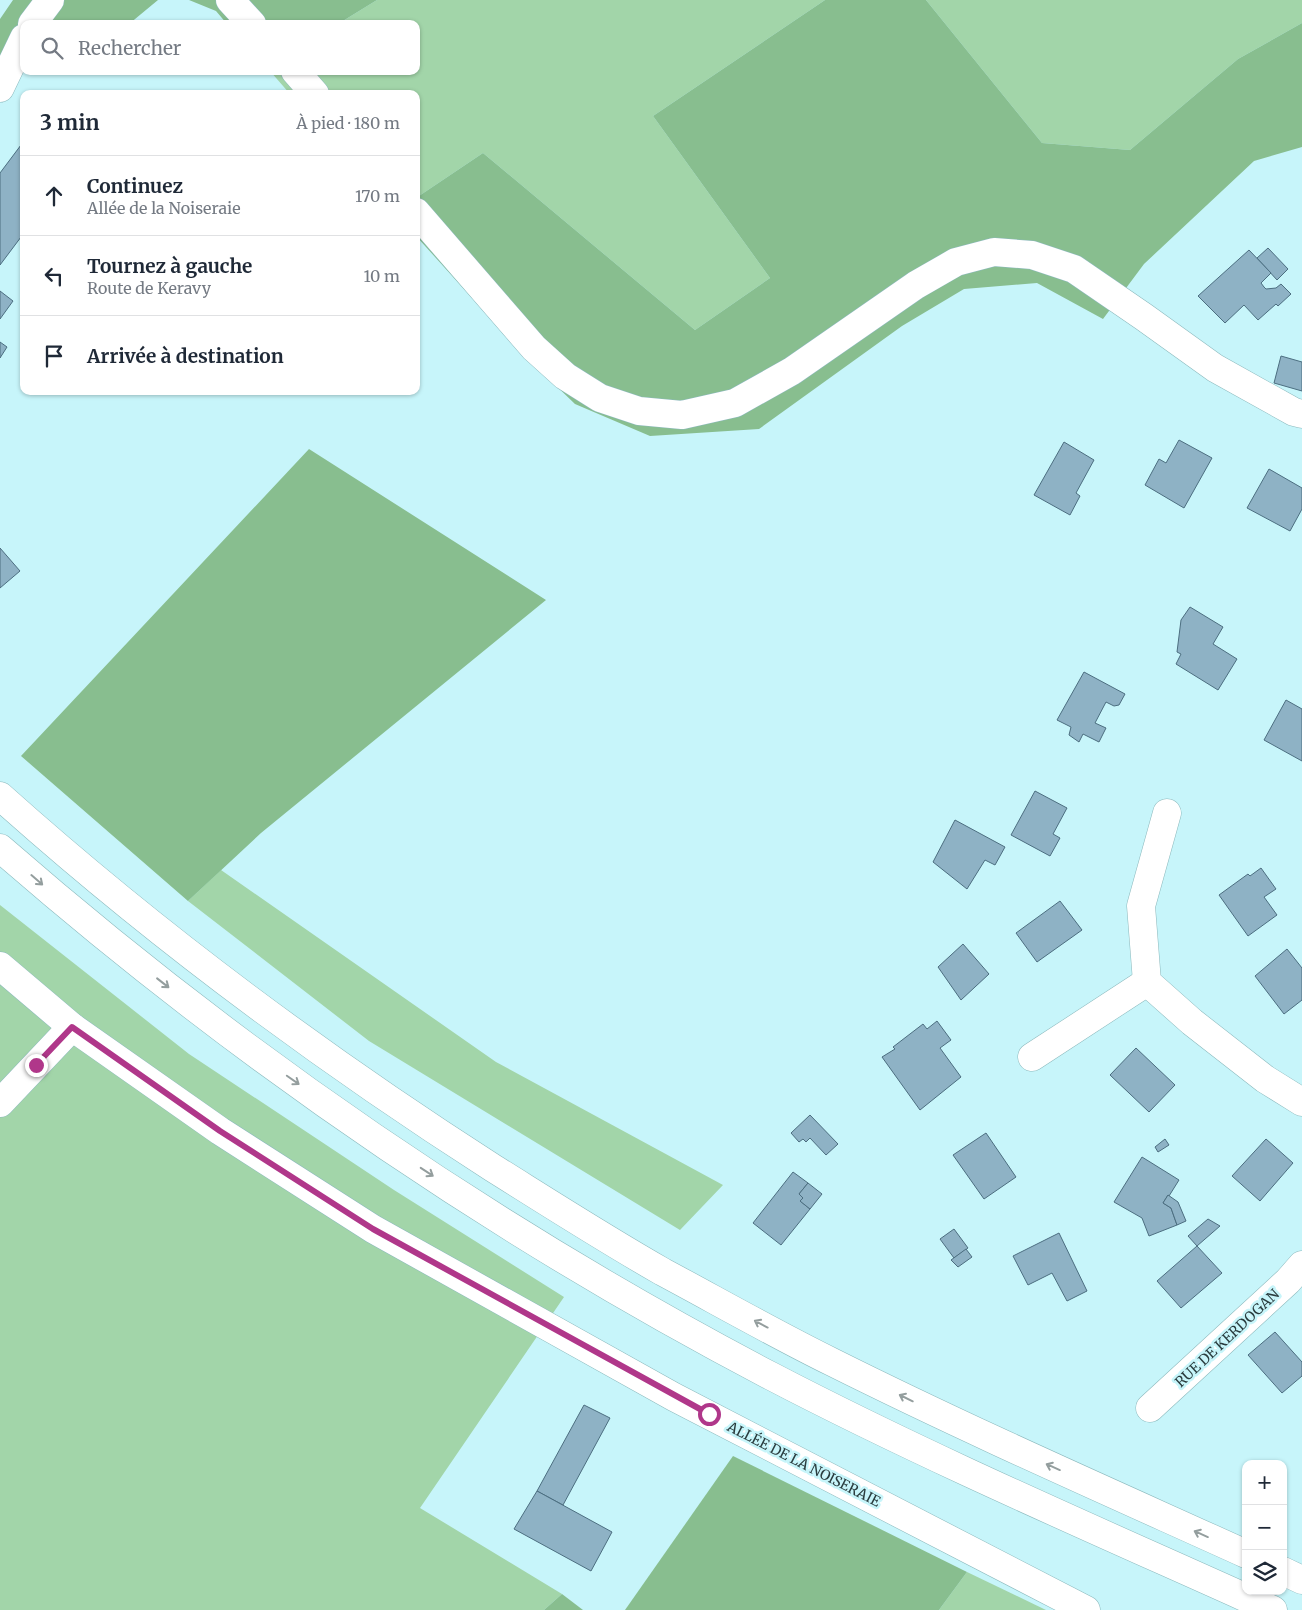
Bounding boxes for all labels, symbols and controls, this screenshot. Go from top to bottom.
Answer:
search box [20,20,420,75]
icon: search [38,34,66,62]
text: Rechercher [78,36,181,60]
text: 3 min [40,109,99,136]
text: À pied · 180 m [296,113,400,133]
text: Continuez [87,174,183,198]
icon: ahead [40,182,68,210]
text: 170 m [355,186,400,206]
text: Allée de la Noiseraie [87,198,241,218]
text: Tournez à gauche [87,254,252,278]
icon: left [40,262,68,290]
text: 10 m [363,266,400,286]
text: Route de Keravy [87,278,211,298]
icon: arrive [40,342,68,370]
text: Arrivée à destination [87,344,284,368]
one-way arrow [30,874,43,886]
one-way arrow [156,977,169,988]
route end [25,1054,48,1077]
one-way arrow [285,1075,299,1085]
one-way arrow [419,1167,433,1177]
street label: RUE DE KERDOGAN [1171,1285,1283,1391]
one-way arrow [755,1319,769,1329]
one-way arrow [899,1393,914,1402]
route start [698,1403,721,1426]
street label: ALLÉE DE LA NOISERAIE [724,1417,884,1511]
map controls [1242,1460,1287,1595]
button: + [1242,1460,1287,1505]
one-way arrow [1046,1461,1061,1471]
button: − [1242,1505,1287,1550]
one-way arrow [1194,1529,1209,1538]
button: layers [1242,1550,1287,1595]

